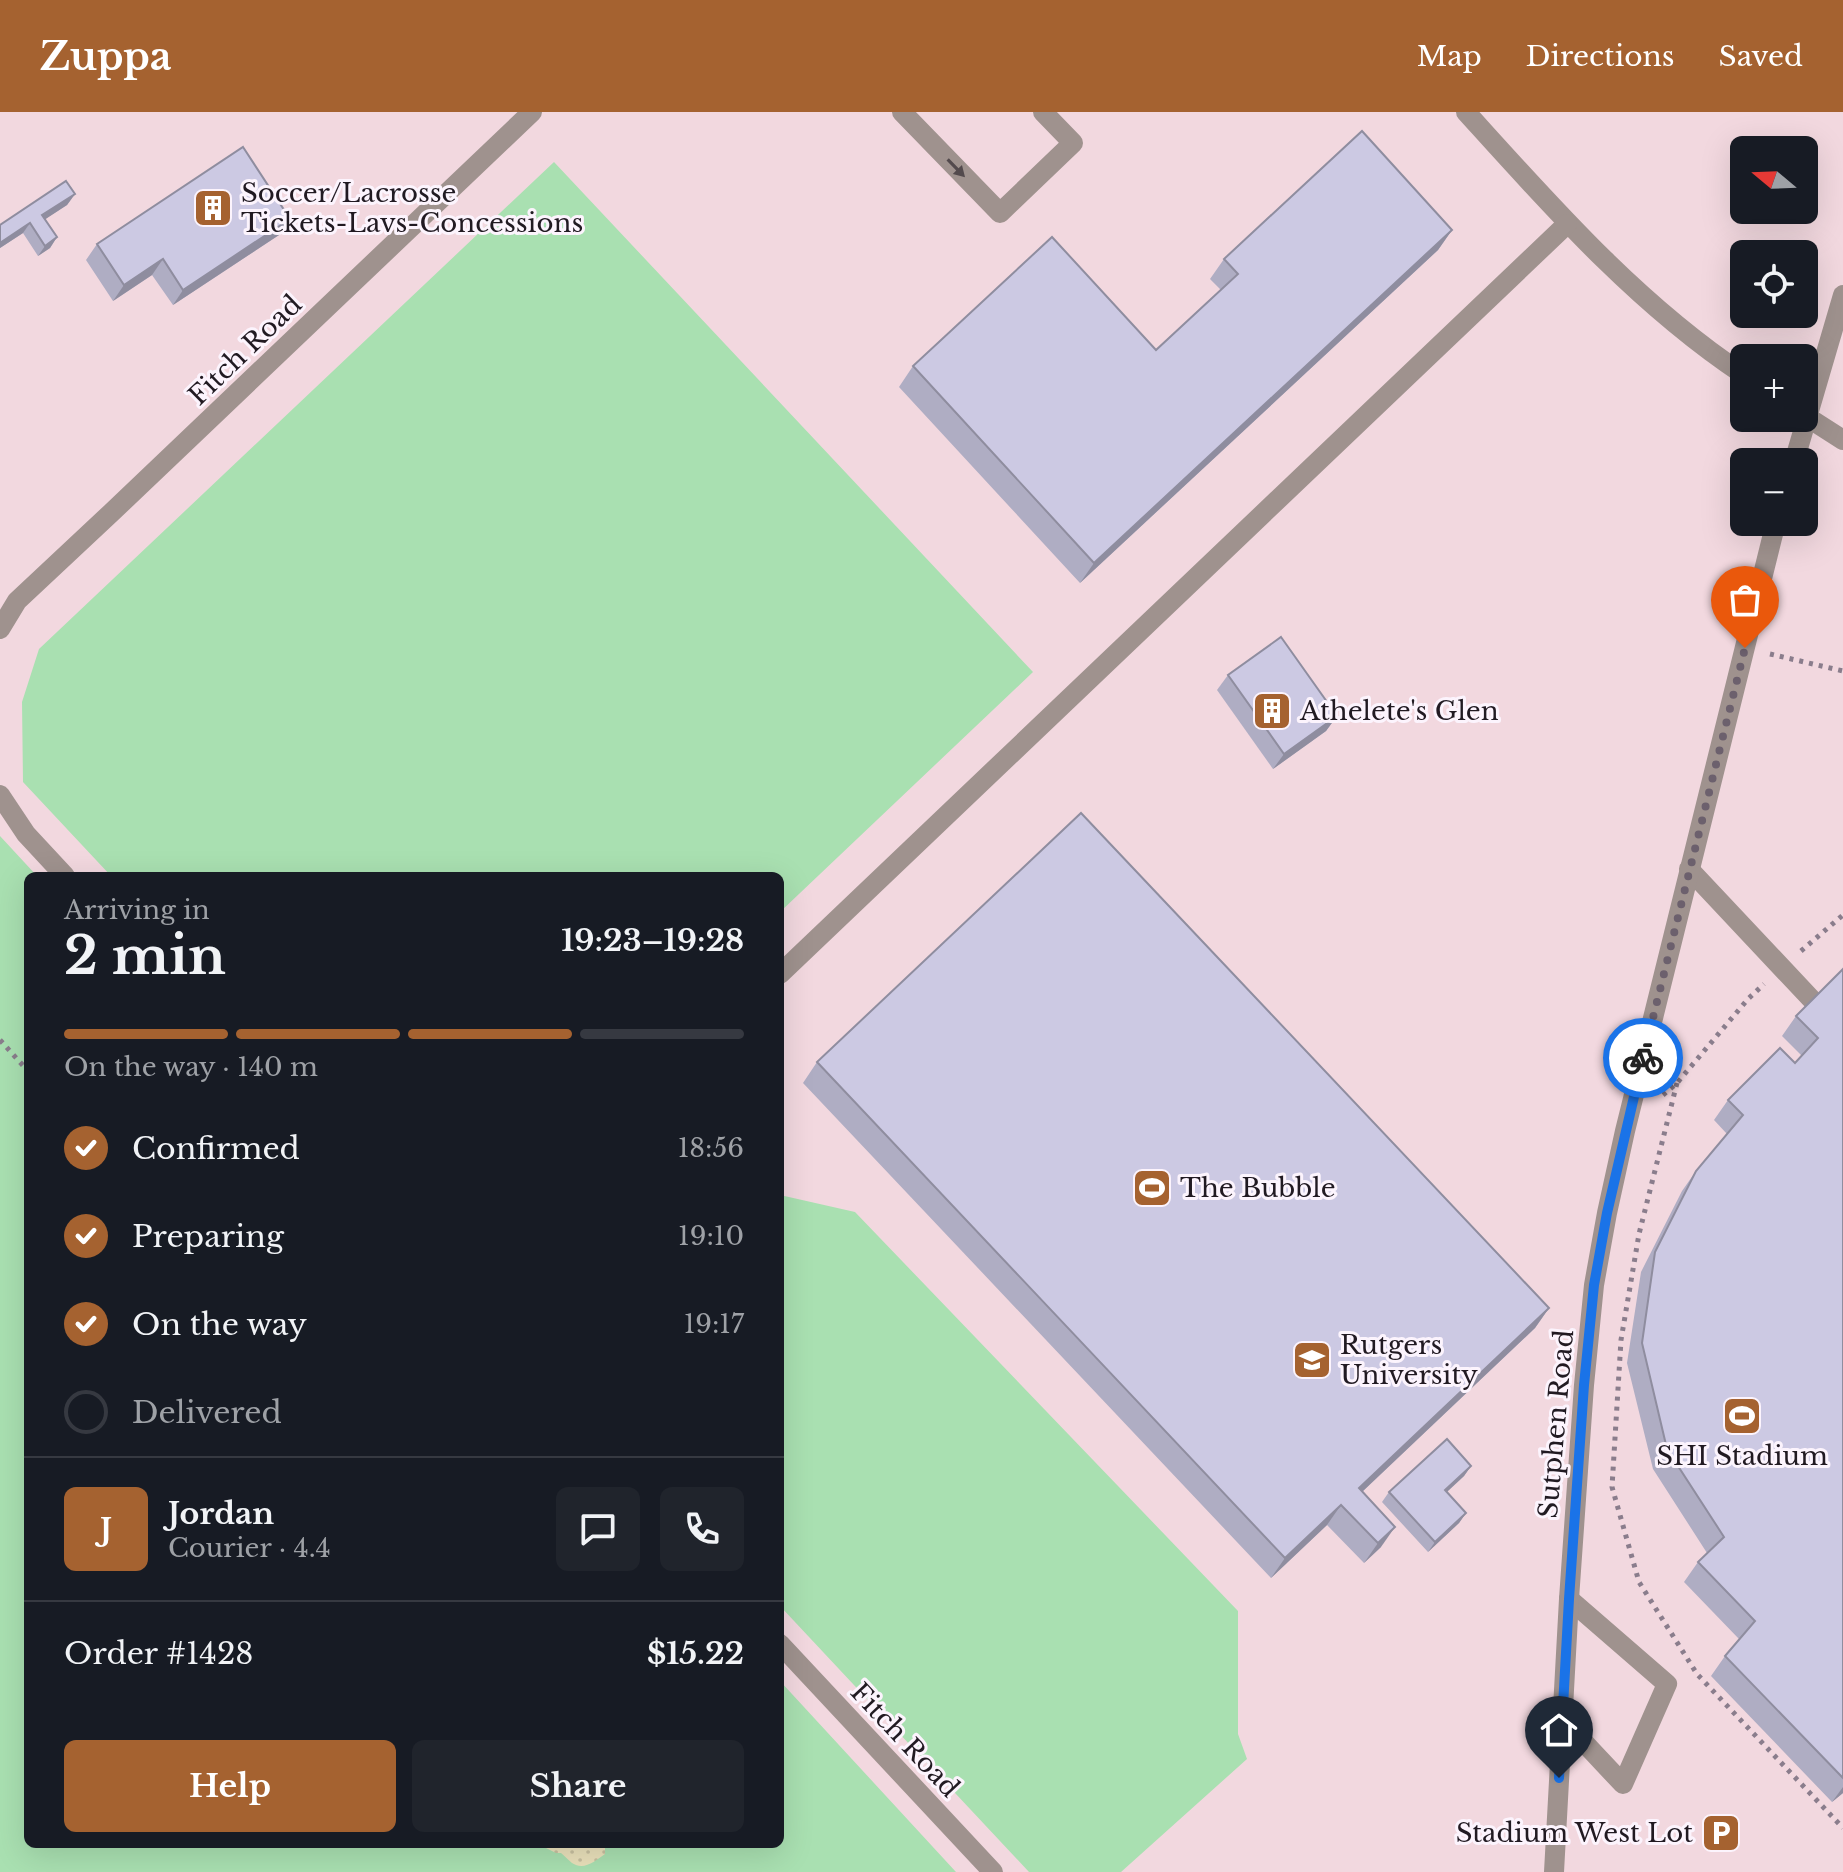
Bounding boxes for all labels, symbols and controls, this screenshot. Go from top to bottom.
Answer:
text: Zuppa [40,33,172,80]
text: Map [1417,39,1482,74]
text: Directions [1526,39,1675,74]
text: Saved [1719,39,1803,74]
north arrow [1730,136,1818,224]
map controls [1730,136,1818,536]
one-way arrow [947,158,965,177]
place label: Soccer/Lacrosse Tickets-Lavs-Concessions [241,177,583,239]
building icon: Soccer/Lacrosse Tickets-Lavs-Concessions [192,187,234,229]
button: locate [1730,240,1818,328]
street label: Fitch Road [182,288,308,412]
button: + [1730,344,1818,432]
button: − [1730,448,1818,536]
pin [1711,566,1779,648]
icon: bag [1723,578,1767,622]
building icon: Athelete's Glen [1251,690,1293,732]
place label: Athelete's Glen [1299,695,1499,727]
text: Arriving in [64,894,210,926]
text: 19:23–19:28 [561,922,744,959]
text: 2 min [64,924,226,988]
courier [1603,1018,1683,1098]
icon: bike [1621,1036,1665,1080]
text: On the way · 140 m [64,1051,318,1083]
icon: check [64,1126,108,1170]
text: Confirmed [132,1130,300,1167]
text: 18:56 [678,1132,744,1164]
sports icon: The Bubble [1131,1167,1173,1209]
place label: The Bubble [1180,1172,1336,1204]
icon: check [64,1214,108,1258]
text: Preparing [132,1218,284,1255]
text: 19:10 [678,1220,744,1252]
icon: check [64,1302,108,1346]
text: On the way [132,1306,307,1343]
text: 19:17 [684,1308,744,1340]
street label: Sutphen Road [1532,1328,1580,1520]
place label: Rutgers University [1340,1329,1478,1391]
school or university icon: Rutgers University [1291,1339,1333,1381]
text: Delivered [132,1394,282,1431]
sports icon: SHI Stadium [1721,1395,1763,1437]
place label: SHI Stadium [1656,1440,1828,1472]
button: chat [556,1487,640,1571]
button: phone [660,1487,744,1571]
text: Jordan [168,1495,274,1532]
text: J [100,1511,112,1548]
text: Courier · 4.4 [168,1532,331,1564]
text: Order #1428 [64,1635,254,1672]
text: $15.22 [647,1635,744,1672]
street label: Fitch Road [844,1676,966,1804]
pin [1525,1696,1593,1778]
icon: home [1537,1708,1581,1752]
button: Help [64,1740,396,1832]
button: Share [412,1740,744,1832]
parking icon: Stadium West Lot [1700,1812,1742,1854]
place label: Stadium West Lot [1456,1817,1693,1849]

